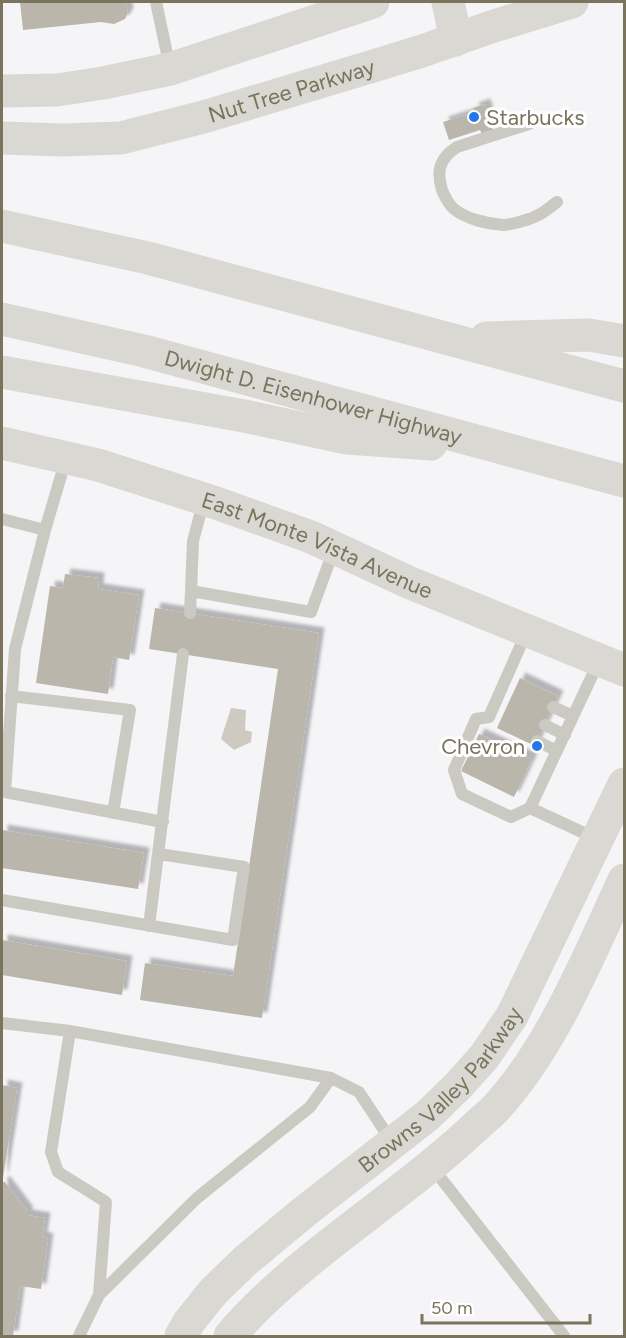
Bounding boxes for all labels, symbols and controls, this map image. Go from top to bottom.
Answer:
street label: Nut Tree Parkway [205,53,379,129]
place label: Starbucks [486,104,584,131]
marker: Starbucks [467,110,481,124]
street label: Dwight D. Eisenhower Highway [161,344,465,451]
street label: East Monte Vista Avenue [198,486,437,605]
place label: Chevron [441,733,525,760]
marker: Chevron [530,739,544,753]
street label: Browns Valley Parkway [353,1002,528,1179]
scale bar [422,1287,590,1325]
text: 50 m [431,1297,473,1319]

